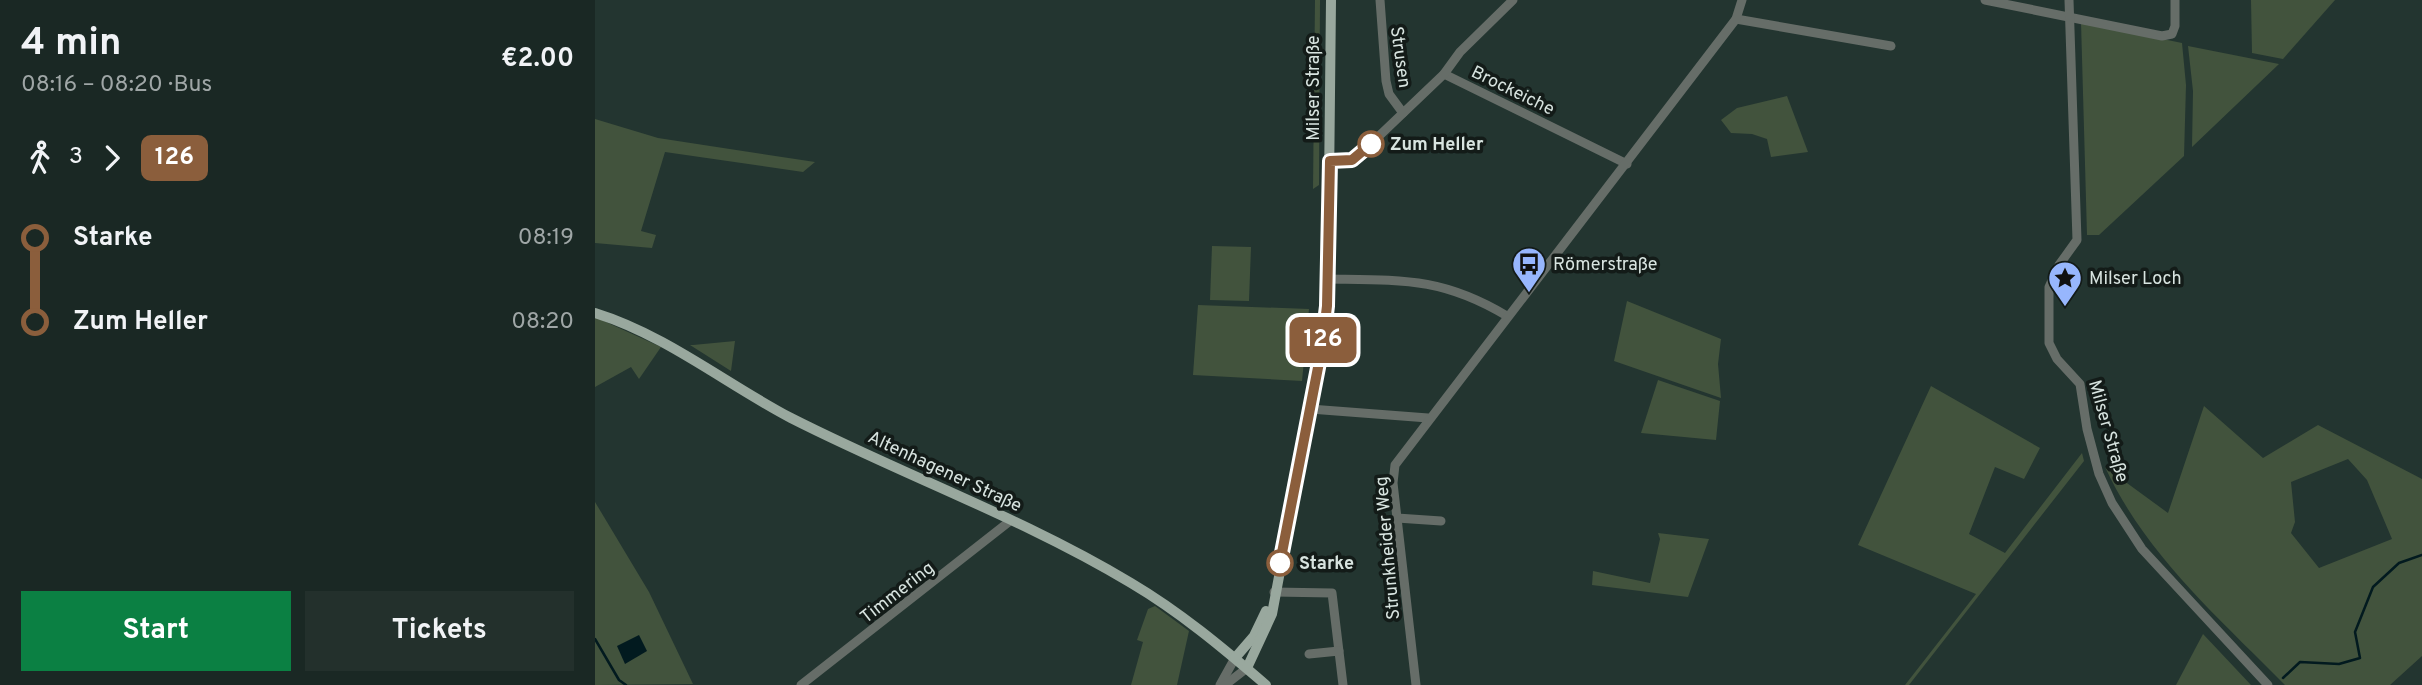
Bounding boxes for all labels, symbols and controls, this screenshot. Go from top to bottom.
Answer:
text: 4 min [21,20,121,69]
street label: Strusen [1384,25,1415,89]
street label: Milser Straße [1303,35,1326,141]
text: €2.00 [501,43,574,76]
street label: Brockeiche [1467,61,1558,121]
text: 08:16 – 08:20 · Bus [21,71,212,100]
marker: Zum Heller [1358,131,1384,157]
place label: Zum Heller [1390,134,1484,157]
icon: walk [21,139,59,177]
icon: forward [93,139,131,177]
text: 3 [69,143,83,172]
text: 126 [155,143,194,173]
text: Starke [73,222,153,255]
text: 08:19 [518,224,574,253]
bus stop icon: Römerstraße [1510,245,1548,294]
place label: Römerstraße [1553,254,1657,277]
place icon: Milser Loch [2046,259,2084,308]
place label: Milser Loch [2089,268,2182,291]
text: Zum Heller [73,306,208,339]
text: 08:20 [511,308,574,337]
line badge: 126 [1283,317,1363,363]
text: 126 [1303,325,1343,355]
street label: Milser Straße [2082,378,2133,485]
street label: Altenhagener Straße [864,427,1025,518]
street label: Strunkheider Weg [1371,475,1406,621]
marker: Starke [1267,550,1293,576]
place label: Starke [1299,553,1354,576]
street label: Timmering [856,557,940,629]
button: Start [21,591,291,671]
button: Tickets [305,591,574,671]

